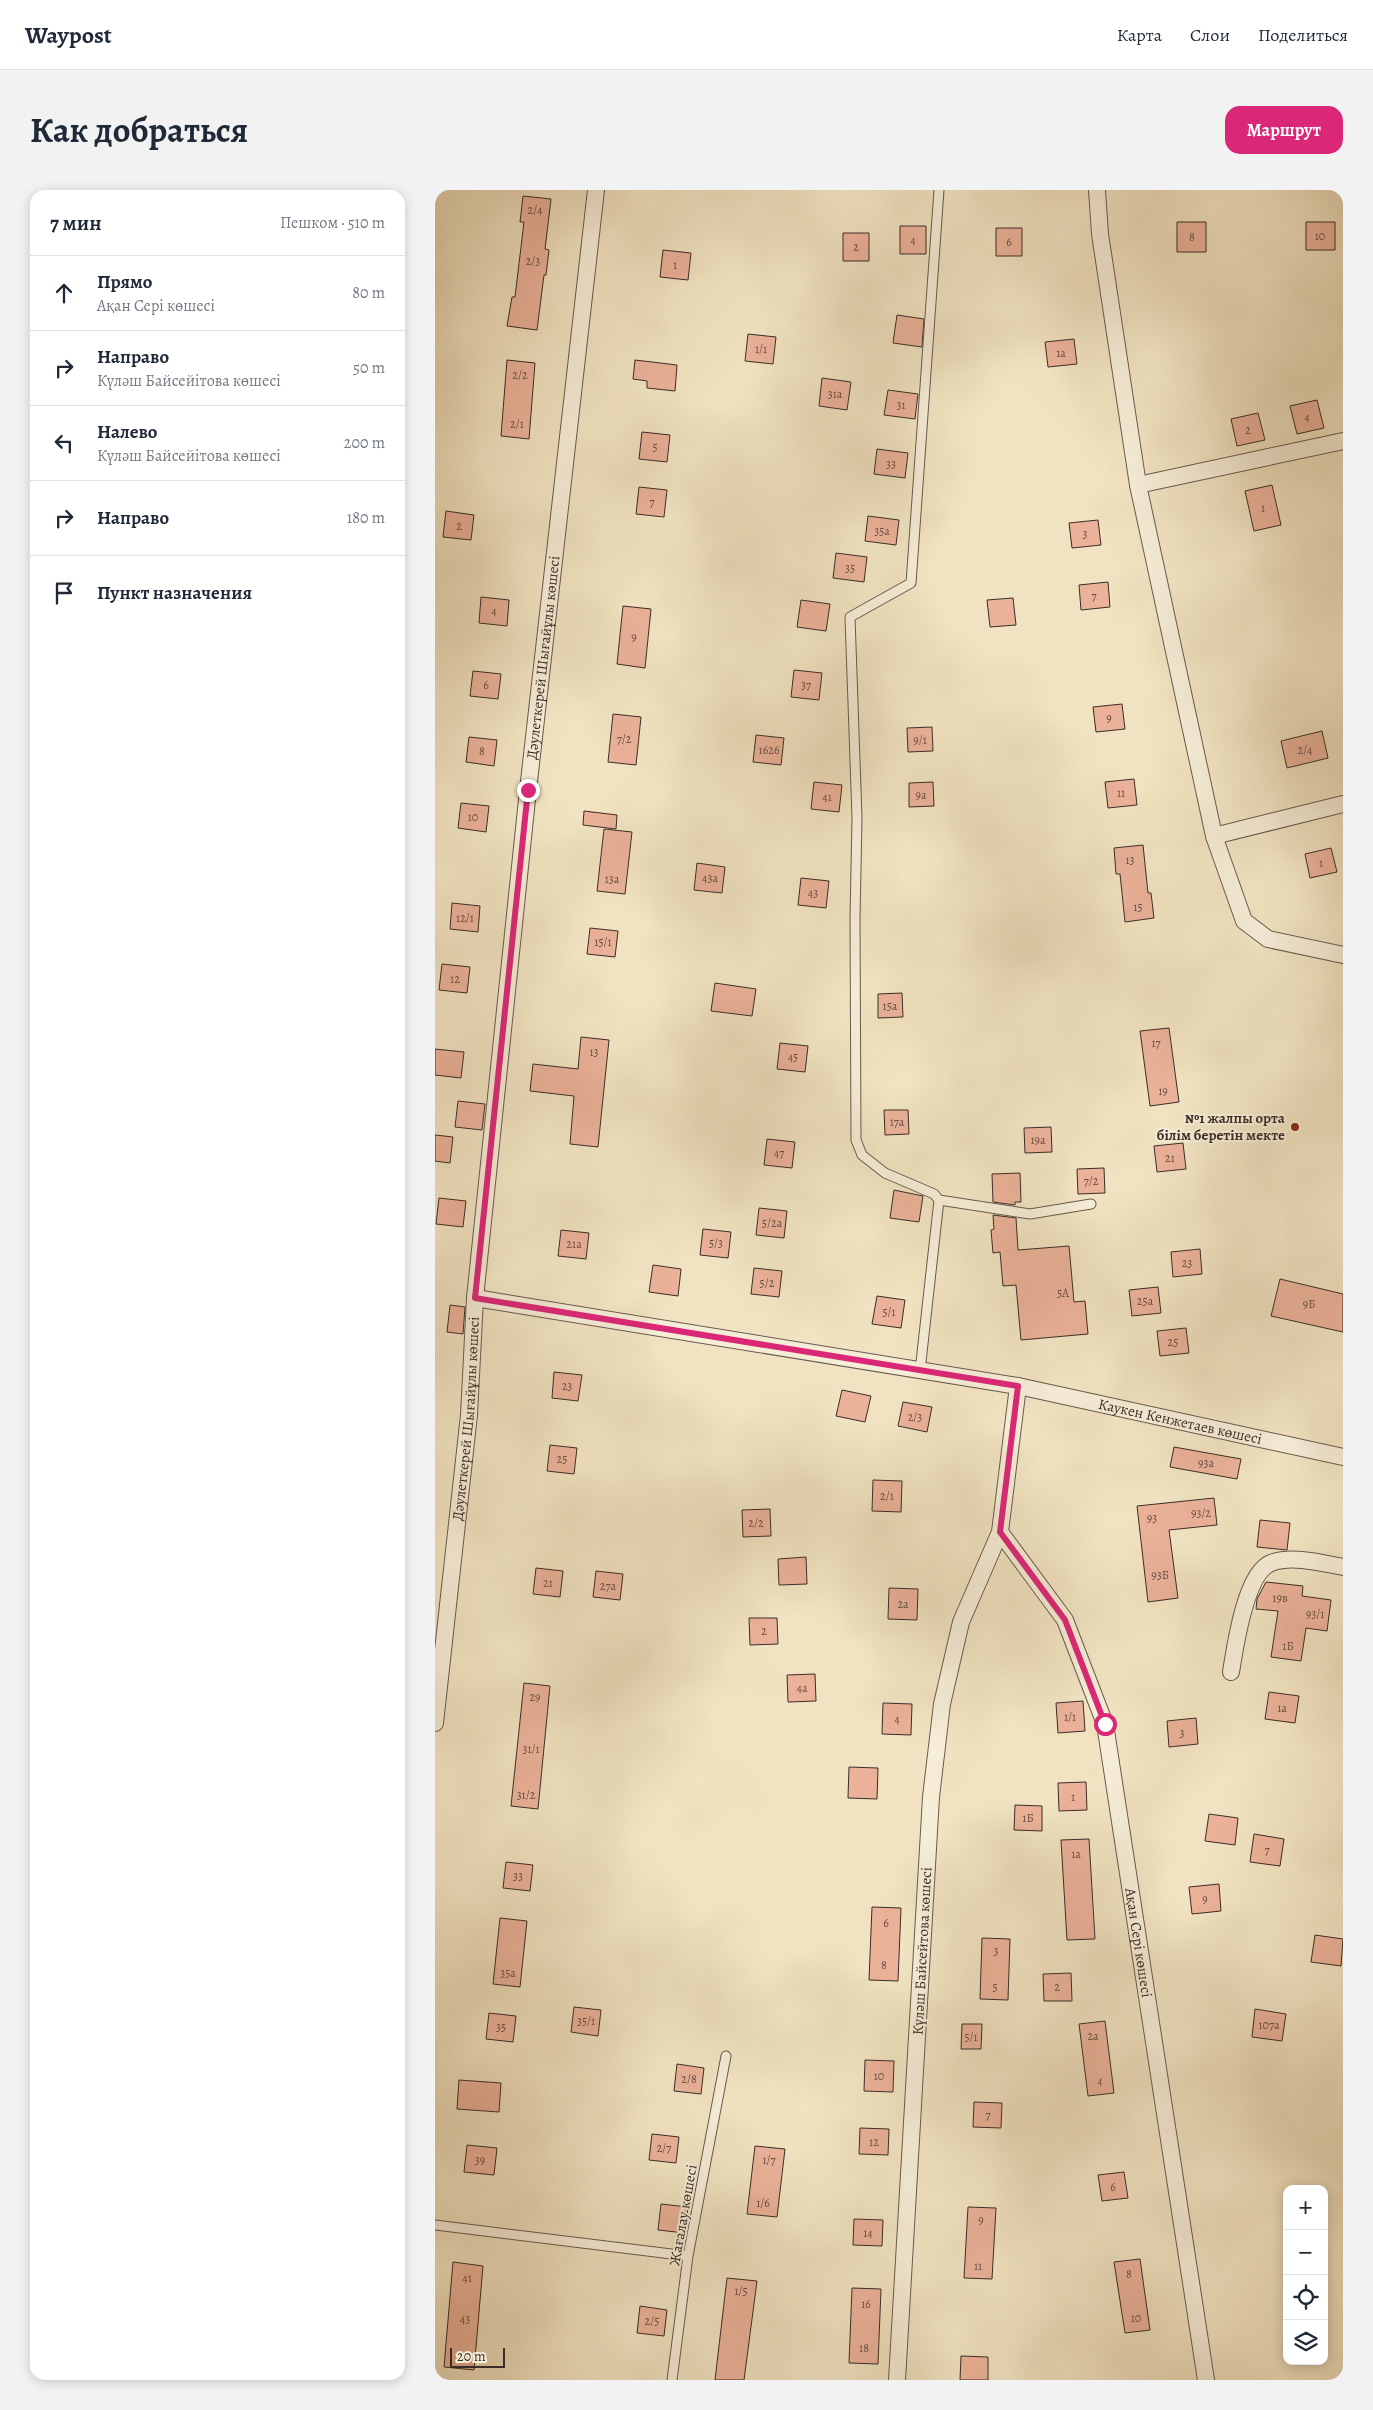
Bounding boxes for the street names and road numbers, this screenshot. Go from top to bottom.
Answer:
street label: Дәулеткерей Шығайұлы көшесі [522,555,564,761]
street label: Дәулеткерей Шығайұлы көшесі [447,1316,484,1522]
street label: Каукен Кенжетаев көшесі [1096,1394,1264,1449]
street label: Күләш Байсейтова көшесі [908,1867,936,2035]
street label: Ақан Сері көшесі [1120,1885,1157,1999]
street label: Жағалау көшесі [664,2163,702,2267]

